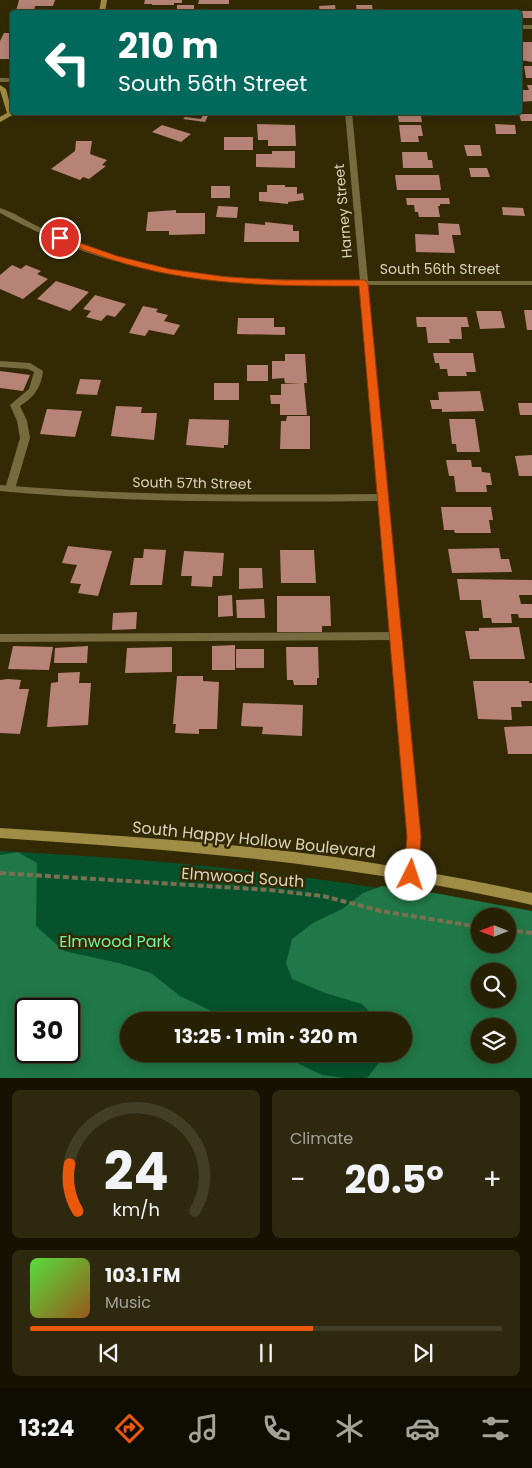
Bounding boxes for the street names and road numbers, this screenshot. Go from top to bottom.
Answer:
street label: Harney Street [329,163,357,259]
street label: South 56th Street [380,259,500,279]
street label: South 57th Street [132,472,252,494]
street label: South Happy Hollow Boulevard [131,815,377,864]
street label: Elmwood South [181,862,305,893]

